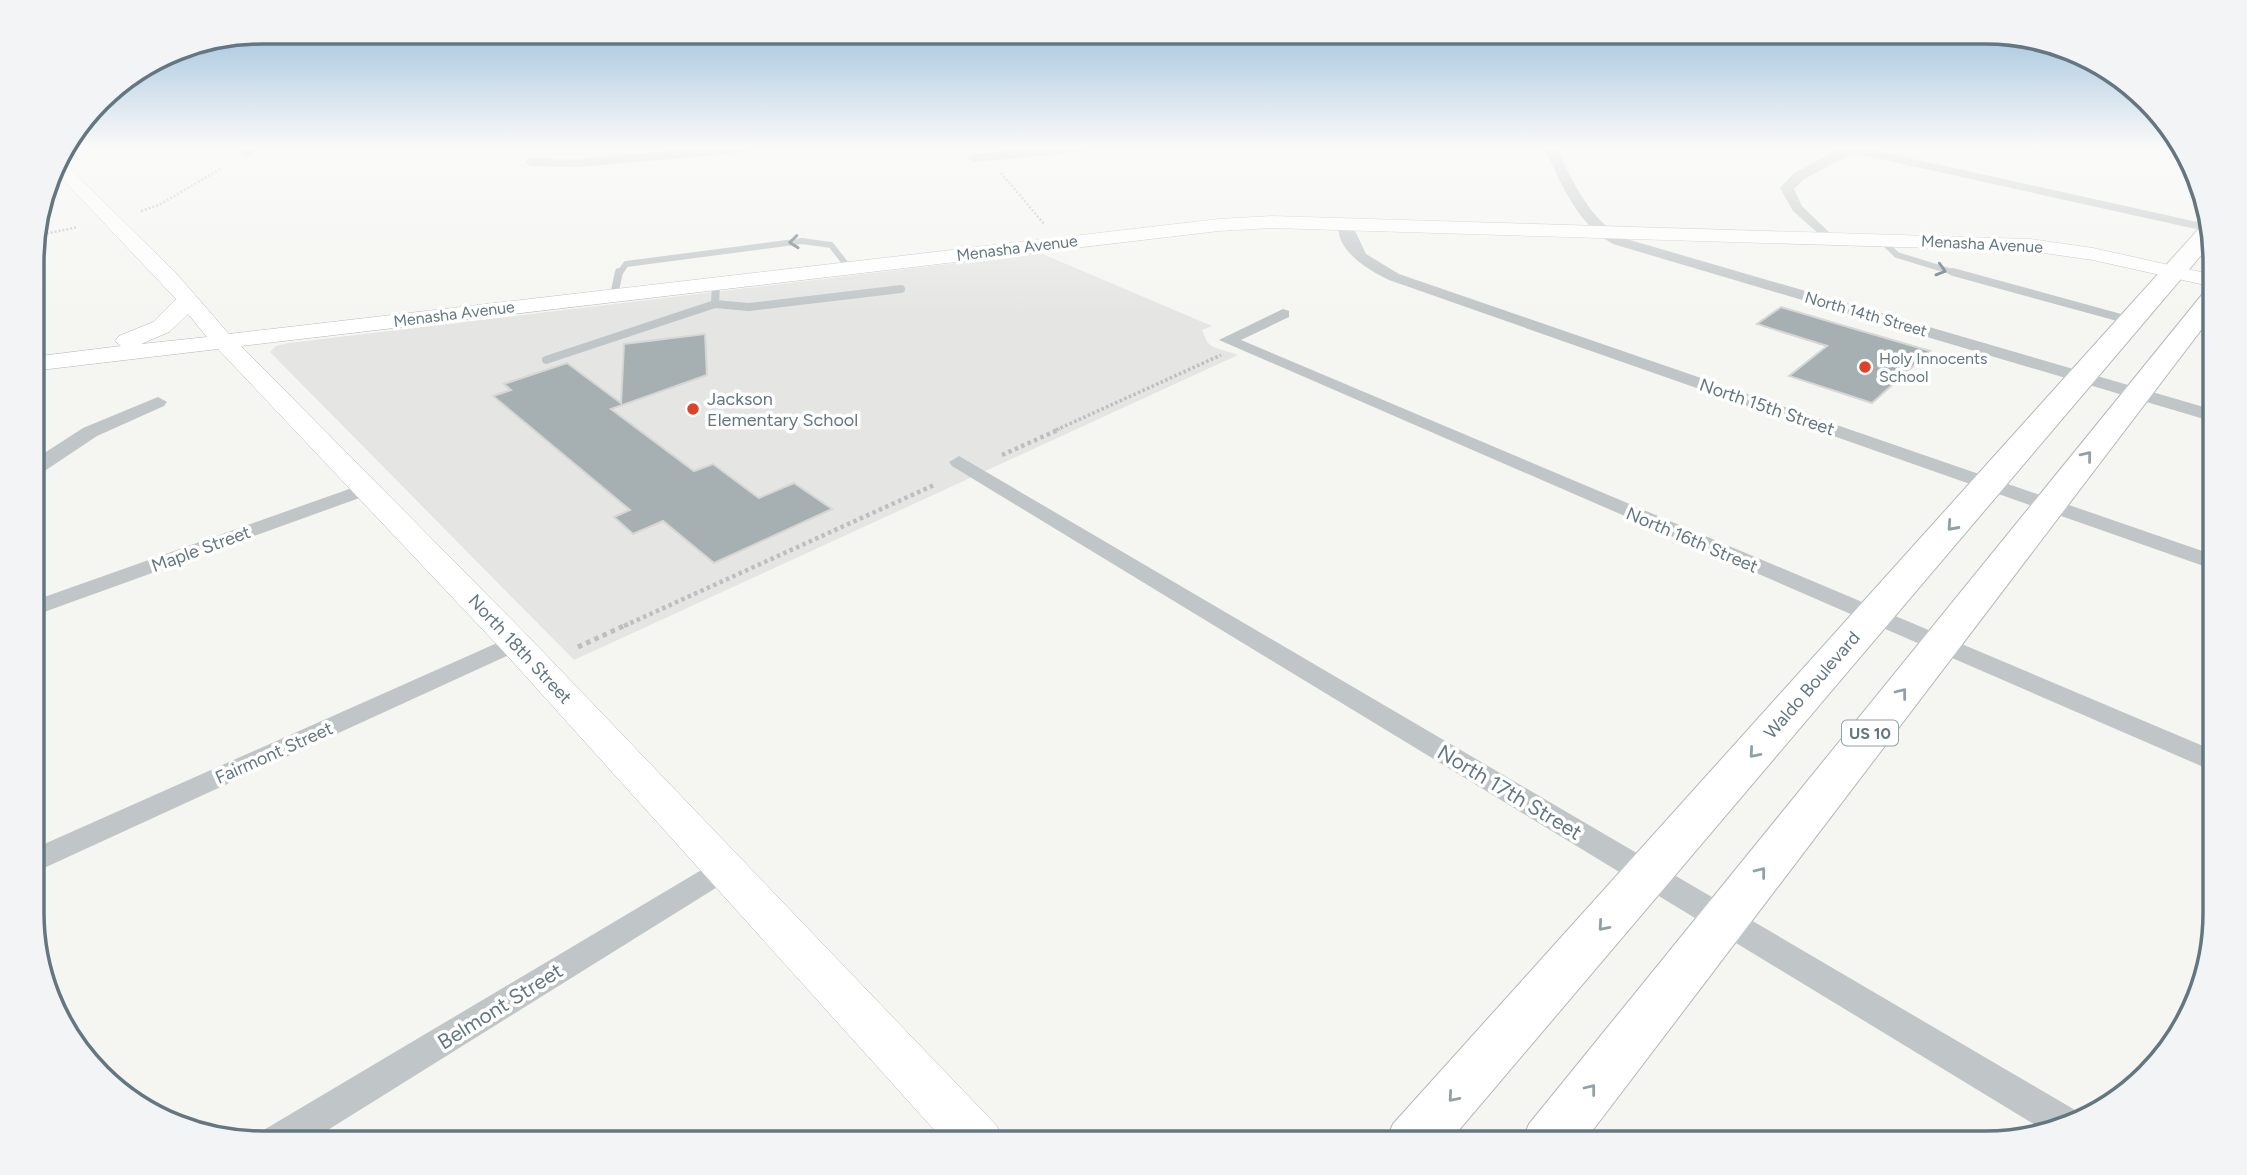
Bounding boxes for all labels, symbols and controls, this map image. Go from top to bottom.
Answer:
street label: Menasha Avenue [955,231,1079,265]
street label: Menasha Avenue [1921,231,2044,257]
one-way arrow [788,235,800,250]
one-way arrow [1934,261,1946,276]
street label: North 14th Street [1803,287,1929,341]
street label: Menasha Avenue [392,297,516,331]
place label: Holy Innocents School [1879,349,1987,386]
marker: Holy Innocents School [1857,359,1873,375]
street label: North 15th Street [1697,374,1838,440]
place label: Jackson Elementary School [707,388,858,431]
marker: Jackson Elementary School [685,401,701,417]
one-way arrow [2079,451,2092,463]
street label: North 16th Street [1623,502,1761,578]
one-way arrow [1948,518,1961,531]
street label: Maple Street [149,521,254,577]
street label: North 18th Street [464,590,577,709]
street label: Waldo Boulevard [1759,627,1865,743]
one-way arrow [1894,689,1907,701]
street label: Fairmont Street [212,717,336,789]
road number: US 10 [1842,720,1898,746]
street label: North 17th Street [1433,739,1587,845]
one-way arrow [1750,744,1762,757]
one-way arrow [1753,867,1766,879]
one-way arrow [1599,918,1611,931]
street label: Belmont Street [433,958,567,1054]
one-way arrow [1582,1085,1595,1097]
one-way arrow [1449,1089,1461,1102]

